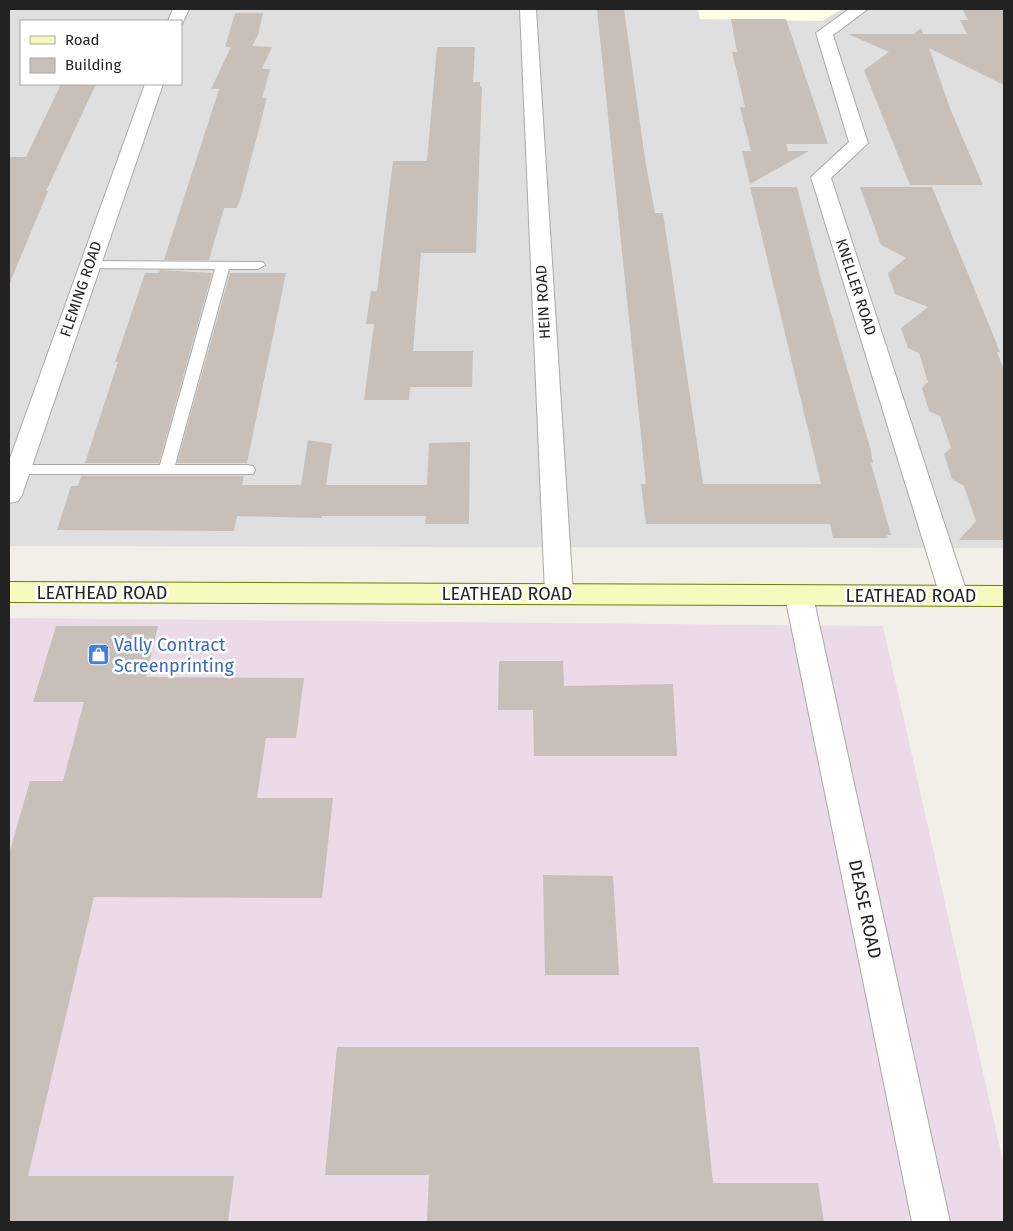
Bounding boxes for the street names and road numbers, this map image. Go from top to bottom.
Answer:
street label: KNELLER ROAD [832,236,880,338]
street label: FLEMING ROAD [56,239,106,339]
street label: HEIN ROAD [532,264,554,340]
street label: LEATHEAD ROAD [37,582,167,604]
street label: LEATHEAD ROAD [442,583,572,605]
street label: LEATHEAD ROAD [846,585,976,607]
street label: DEASE ROAD [844,857,886,961]

